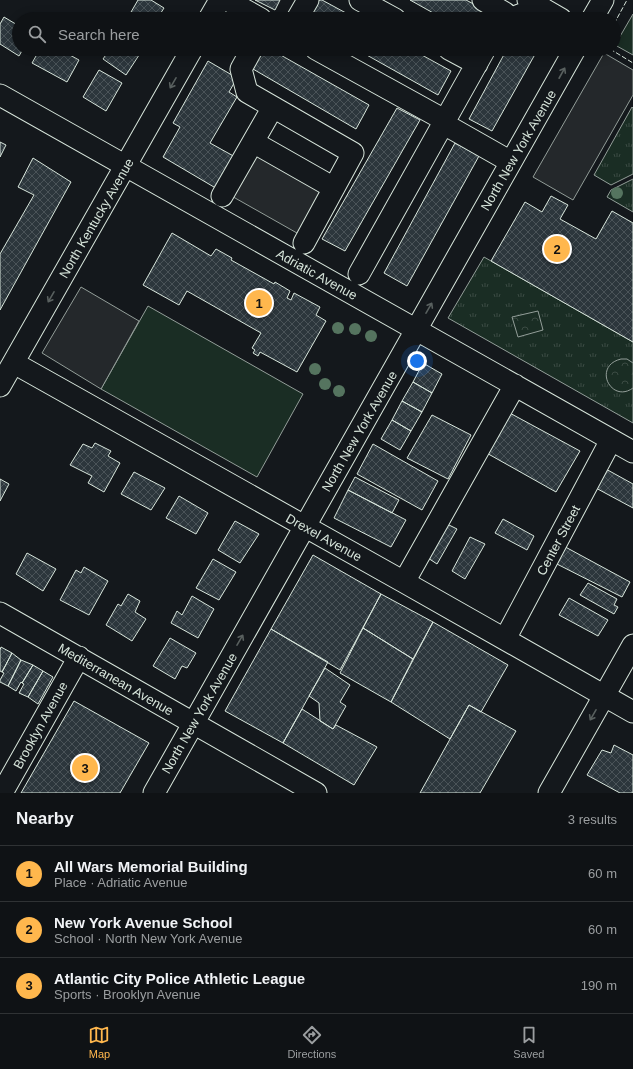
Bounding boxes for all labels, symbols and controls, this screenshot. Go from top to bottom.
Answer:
search box [12,12,621,56]
icon: search [26,23,48,45]
text: Search here [58,26,140,43]
one-way arrow [558,67,566,79]
one-way arrow [168,77,176,89]
street label: North New York Avenue [478,87,559,213]
street label: North Kentucky Avenue [56,156,137,281]
pin: 2 [544,234,570,264]
street label: Adriatic Avenue [274,246,360,303]
pin: 1 [246,288,272,318]
one-way arrow [46,291,54,303]
one-way arrow [425,302,433,314]
your location [407,351,427,371]
street label: North New York Avenue [319,368,400,494]
street label: Center Street [534,502,583,578]
street label: Drexel Avenue [283,510,364,564]
one-way arrow [237,634,245,646]
street label: Mediterranean Avenue [55,640,176,719]
street label: North New York Avenue [159,650,240,776]
street label: Brooklyn Avenue [10,679,71,771]
one-way arrow [589,709,597,721]
pin: 3 [72,753,98,783]
text: Nearby [16,809,74,828]
text: 3 results [568,812,617,827]
text: All Wars Memorial Building [54,858,248,875]
text: 1 [25,866,33,881]
text: 60 m [588,866,617,881]
text: Place · Adriatic Avenue [54,875,187,890]
text: New York Avenue School [54,914,232,931]
text: 2 [25,922,33,937]
text: 60 m [588,922,617,937]
text: School · North New York Avenue [54,931,242,946]
text: Atlantic City Police Athletic League [54,970,305,987]
text: 3 [25,978,33,993]
text: 190 m [581,978,617,993]
text: Sports · Brooklyn Avenue [54,987,200,1002]
tab: Map [88,1024,110,1060]
tab: Directions [287,1024,336,1060]
tab: Saved [513,1024,544,1060]

